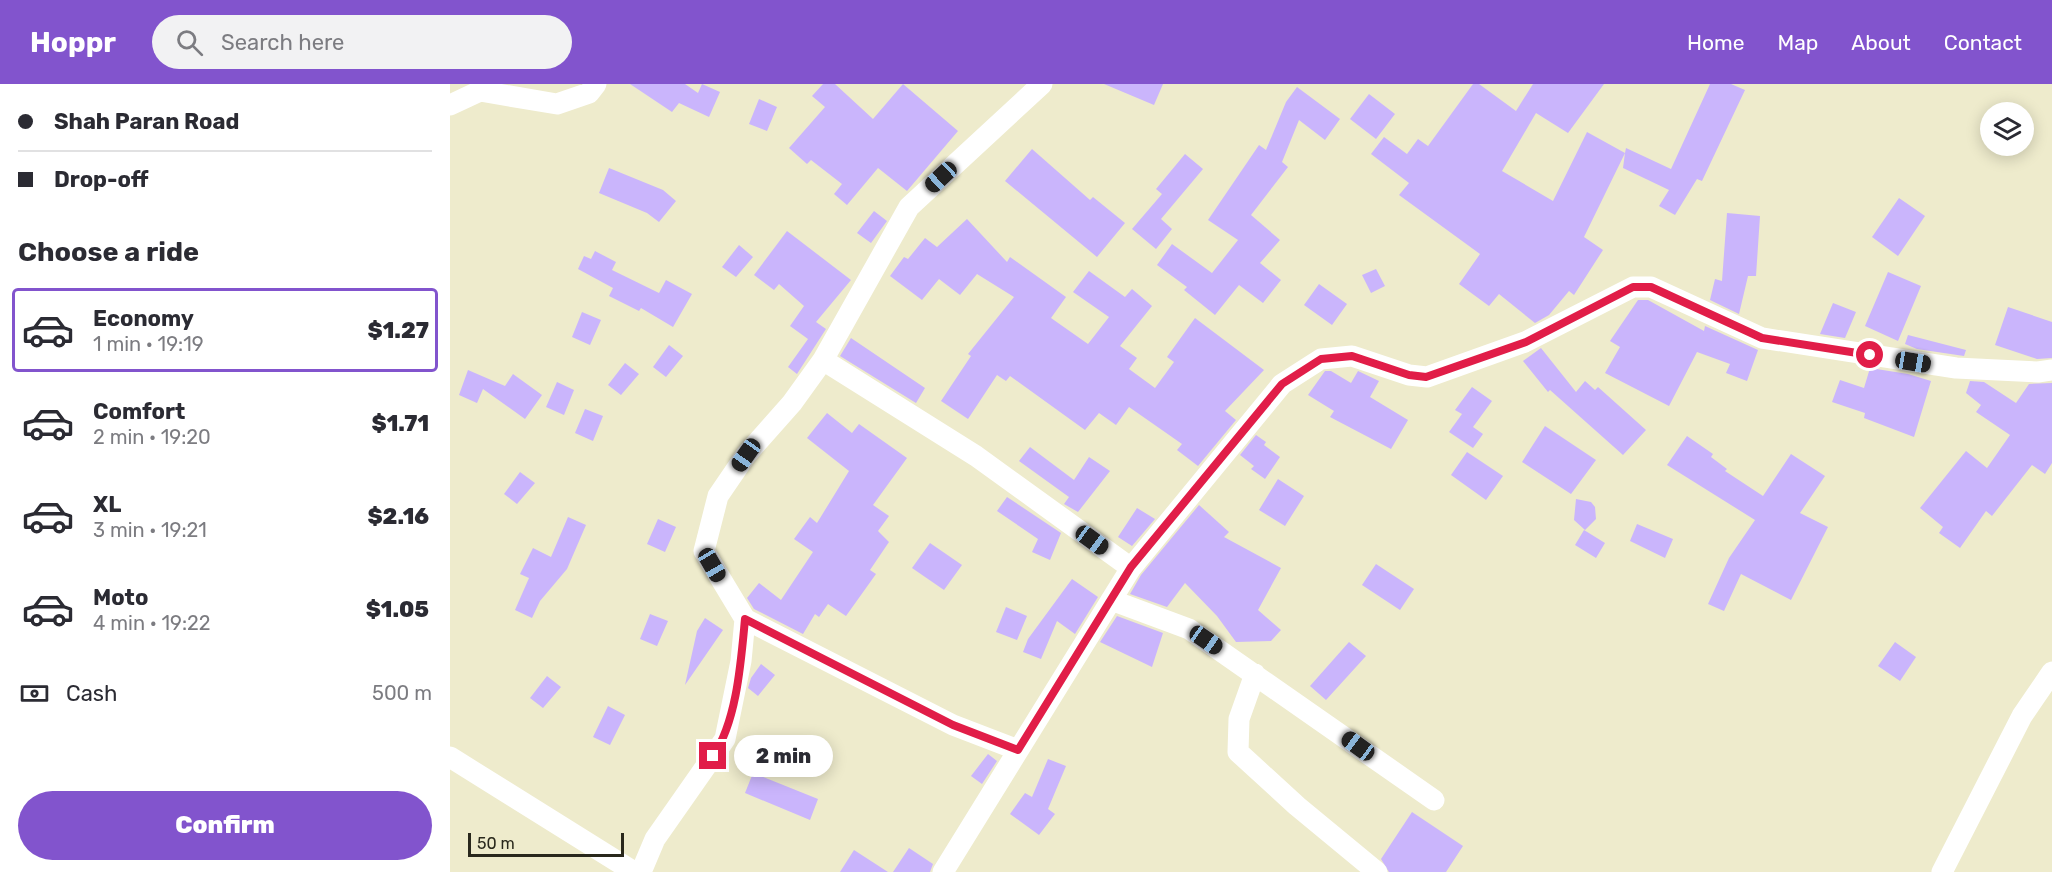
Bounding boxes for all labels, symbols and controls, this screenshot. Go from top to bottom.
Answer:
search box [152,15,572,69]
text: Hoppr [30,26,116,59]
icon: search [173,26,206,59]
text: Search here [221,29,344,56]
text: Home [1687,30,1744,55]
text: Map [1777,30,1818,55]
text: About [1851,30,1911,55]
text: Contact [1944,30,2022,55]
map controls [1980,102,2034,156]
button: layers [1980,102,2034,156]
text: Shah Paran Road [54,108,239,135]
car [922,158,960,196]
text: Drop-off [54,166,149,193]
text: Choose a ride [18,236,199,268]
icon: car [21,303,75,357]
text: Economy [93,305,194,332]
text: $1.27 [368,317,429,344]
text: 1 min · 19:19 [93,332,204,356]
route start [1856,341,1883,368]
car [1894,350,1932,374]
icon: car [21,396,75,450]
text: Comfort [93,398,185,425]
text: $1.71 [372,410,429,437]
text: 2 min · 19:20 [93,425,211,449]
car [728,435,764,475]
icon: car [21,489,75,543]
text: XL [93,491,121,518]
text: $2.16 [367,503,429,530]
text: 3 min · 19:21 [93,518,207,542]
car [1072,522,1112,558]
car [695,545,729,585]
icon: car [21,582,75,636]
text: Moto [93,584,148,611]
text: $1.05 [366,596,429,623]
text: 4 min · 19:22 [93,611,210,635]
car [1186,622,1226,658]
icon: cash [18,677,51,710]
text: Cash [66,680,117,707]
text: 500 m [372,681,432,705]
car [1338,728,1378,764]
callout: 2 min [734,735,833,777]
route end [699,742,726,769]
text: 2 min [756,744,811,768]
button: Confirm [18,791,432,860]
scale bar [468,830,624,858]
text: 50 m [477,834,515,853]

